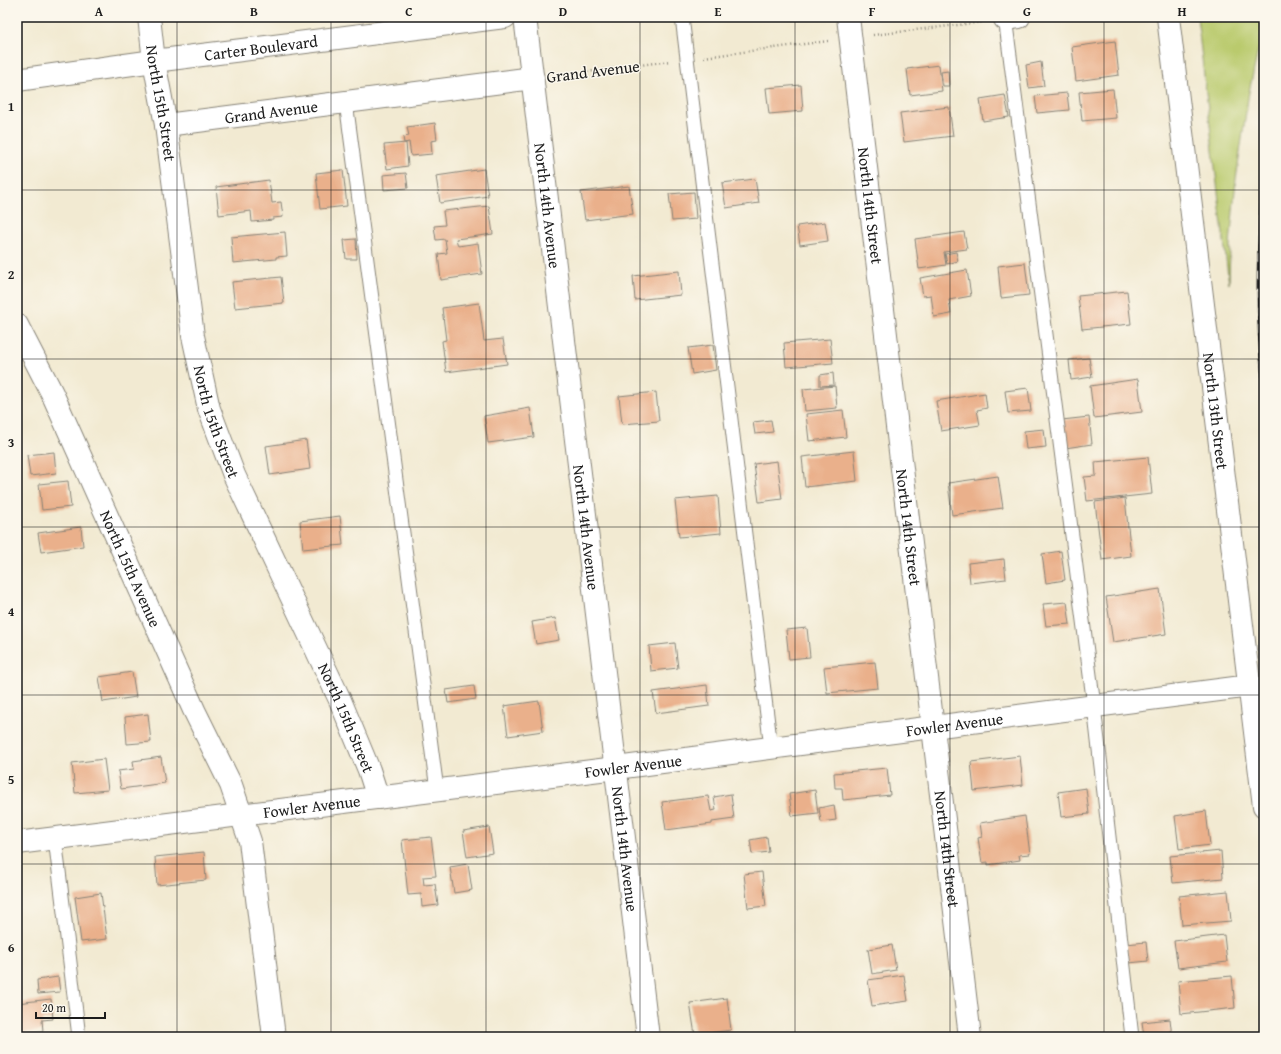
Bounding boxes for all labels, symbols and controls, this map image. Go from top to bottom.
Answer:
text: A [95,2,104,21]
text: B [250,2,258,21]
text: C [405,2,413,21]
text: D [559,2,567,21]
text: E [715,2,722,21]
text: F [869,2,876,21]
text: G [1023,2,1031,21]
text: H [1177,2,1187,21]
street label: Carter Boulevard [203,29,319,67]
street label: North 15th Street [140,44,183,163]
street label: Grand Avenue [545,53,641,89]
street label: Grand Avenue [223,94,319,129]
text: 1 [8,97,14,116]
street label: North 14th Avenue [528,142,567,270]
street label: North 14th Street [852,146,889,266]
text: 2 [8,265,15,284]
street label: North 13th Street [1197,351,1235,471]
street label: North 15th Street [188,363,246,482]
text: 3 [8,433,14,452]
street label: North 14th Avenue [567,463,606,591]
street label: North 14th Street [890,468,928,587]
street label: North 15th Avenue [94,506,167,631]
text: 4 [8,602,15,621]
street label: North 15th Street [312,659,381,777]
street label: Fowler Avenue [904,706,1005,742]
street label: Fowler Avenue [583,748,683,784]
text: 5 [8,770,15,789]
street label: North 14th Avenue [606,785,645,913]
street label: Fowler Avenue [262,788,362,824]
street label: North 14th Street [929,789,966,909]
text: 6 [8,938,15,957]
scale bar [36,994,105,1020]
text: 20 m [42,999,66,1016]

